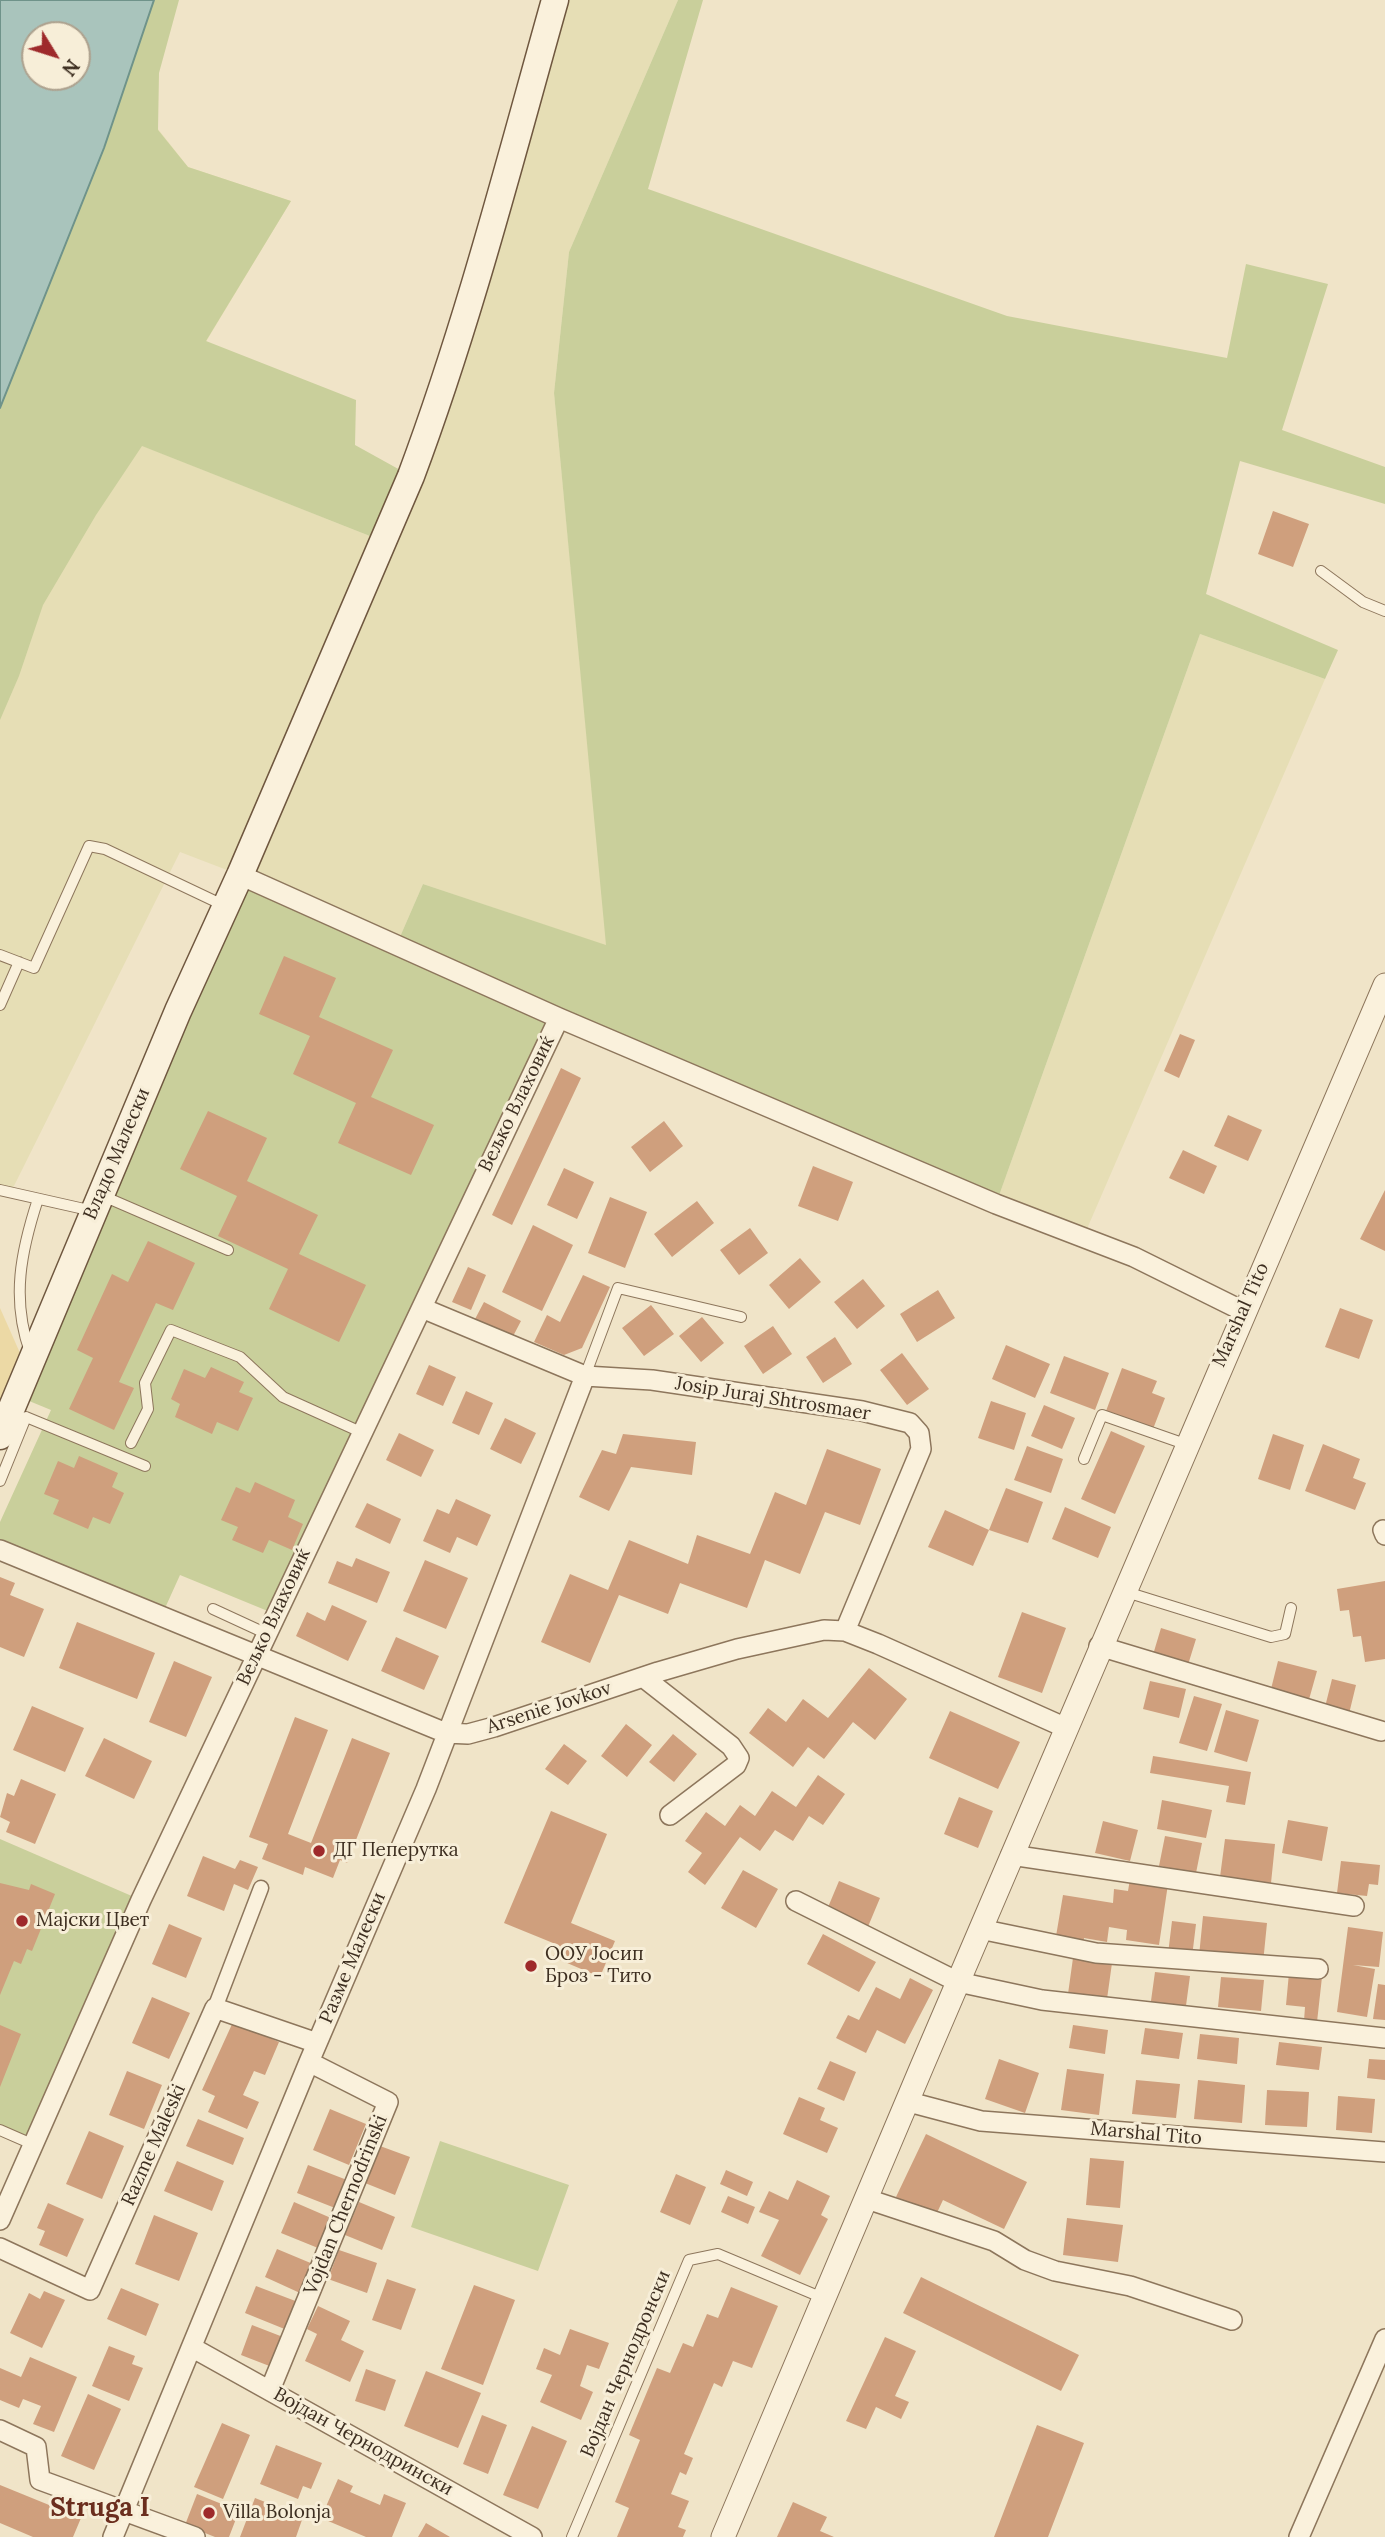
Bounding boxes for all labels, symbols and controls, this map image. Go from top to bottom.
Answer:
north arrow [21,21,91,91]
text: N [57,55,85,81]
street label: Вељко Влаховиќ [474,1032,560,1176]
street label: Владо Малески [79,1085,155,1223]
street label: Marshal Tito [1208,1259,1274,1371]
street label: Josip Juraj Shtrosmaer [674,1372,872,1426]
street label: Вељко Влаховиќ [232,1545,316,1689]
street label: Arsenie Jovkov [484,1677,614,1739]
place label: ДГ Пеперутка [333,1840,458,1862]
marker: ДГ Пеперутка [311,1843,327,1859]
street label: Разме Малески [315,1889,391,2027]
place label: Мајски Цвет [36,1910,149,1932]
marker: Мајски Цвет [14,1913,30,1929]
place label: ООУ Јосип Броз - Тито [545,1944,652,1988]
marker: ООУ Јосип Броз - Тито [523,1958,539,1974]
street label: Razme Maleski [117,2081,191,2209]
street label: Vojdan Chernodrinski [299,2112,393,2298]
street label: Marshal Tito [1089,2118,1203,2150]
street label: Војдан Чернодронски [576,2267,676,2461]
street label: Војдан Чернодрински [269,2383,457,2501]
district label: Struga I [50,2493,150,2525]
place label: Villa Bolonja [223,2502,331,2524]
marker: Villa Bolonja [201,2505,217,2521]

